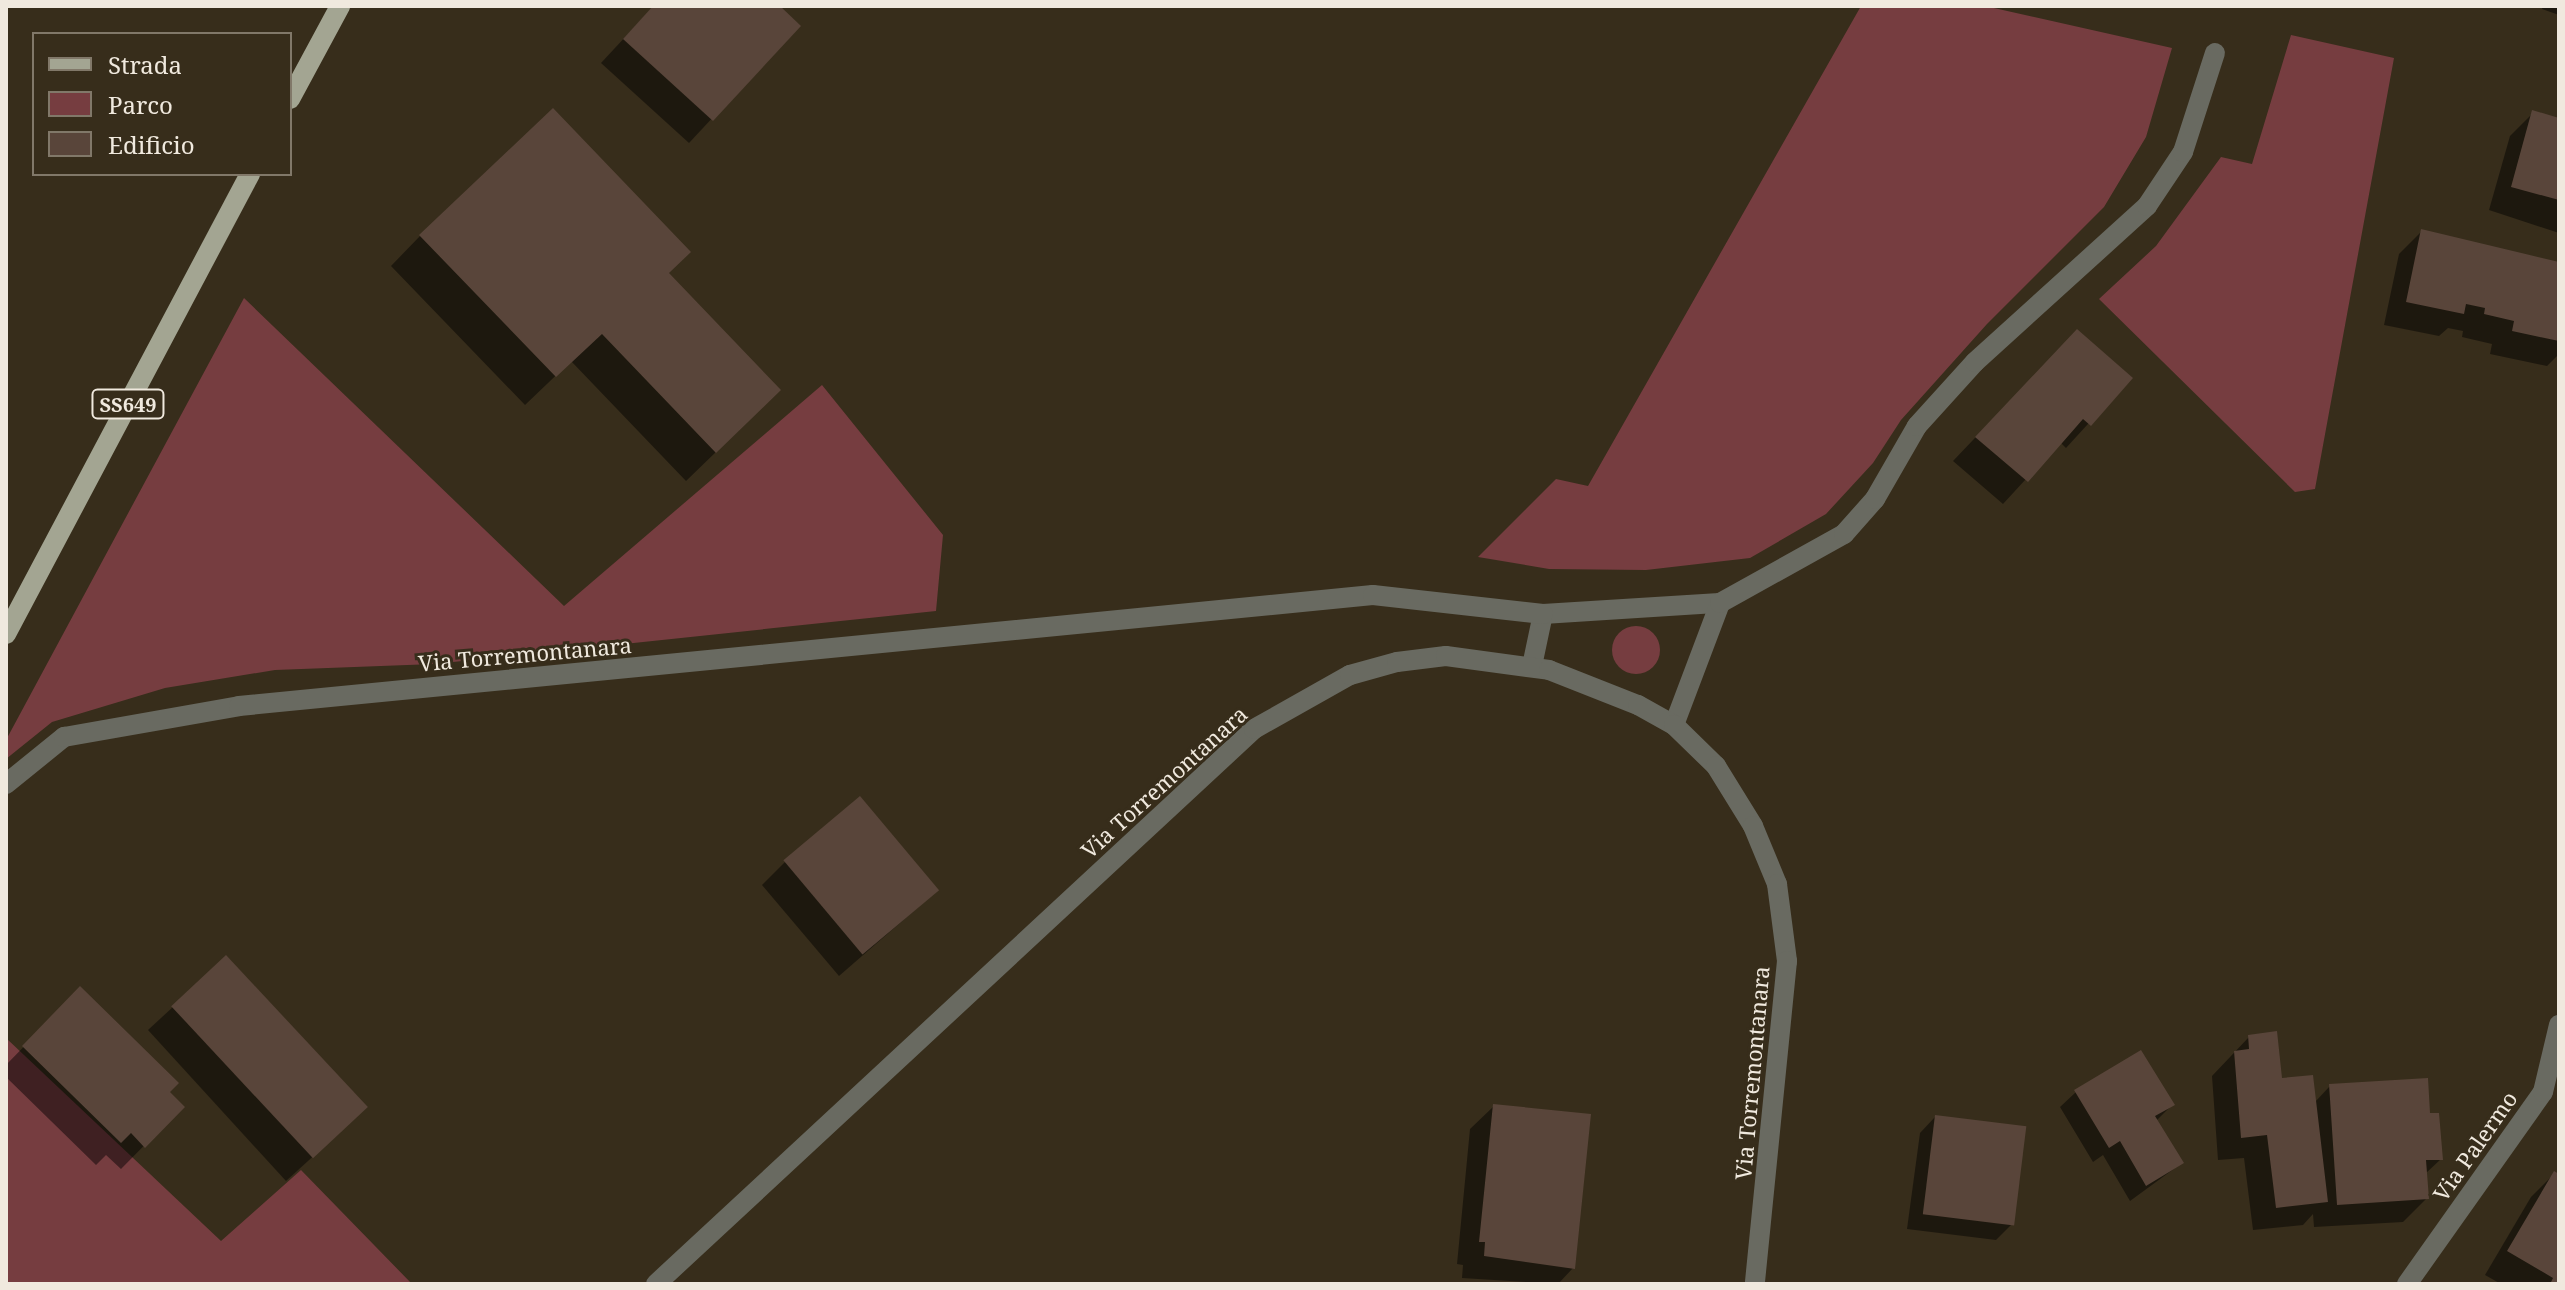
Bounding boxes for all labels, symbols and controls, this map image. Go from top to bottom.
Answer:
legend [32,32,292,176]
text: Strada [108,48,182,81]
text: Parco [108,88,173,121]
text: Edificio [108,128,195,161]
road number: SS649 [90,388,166,420]
street label: Via Torremontanara [417,632,633,676]
street label: Via Torremontanara [1076,701,1252,863]
street label: Via Torremontanara [1730,965,1774,1181]
street label: Via Palermo [2427,1086,2523,1206]

